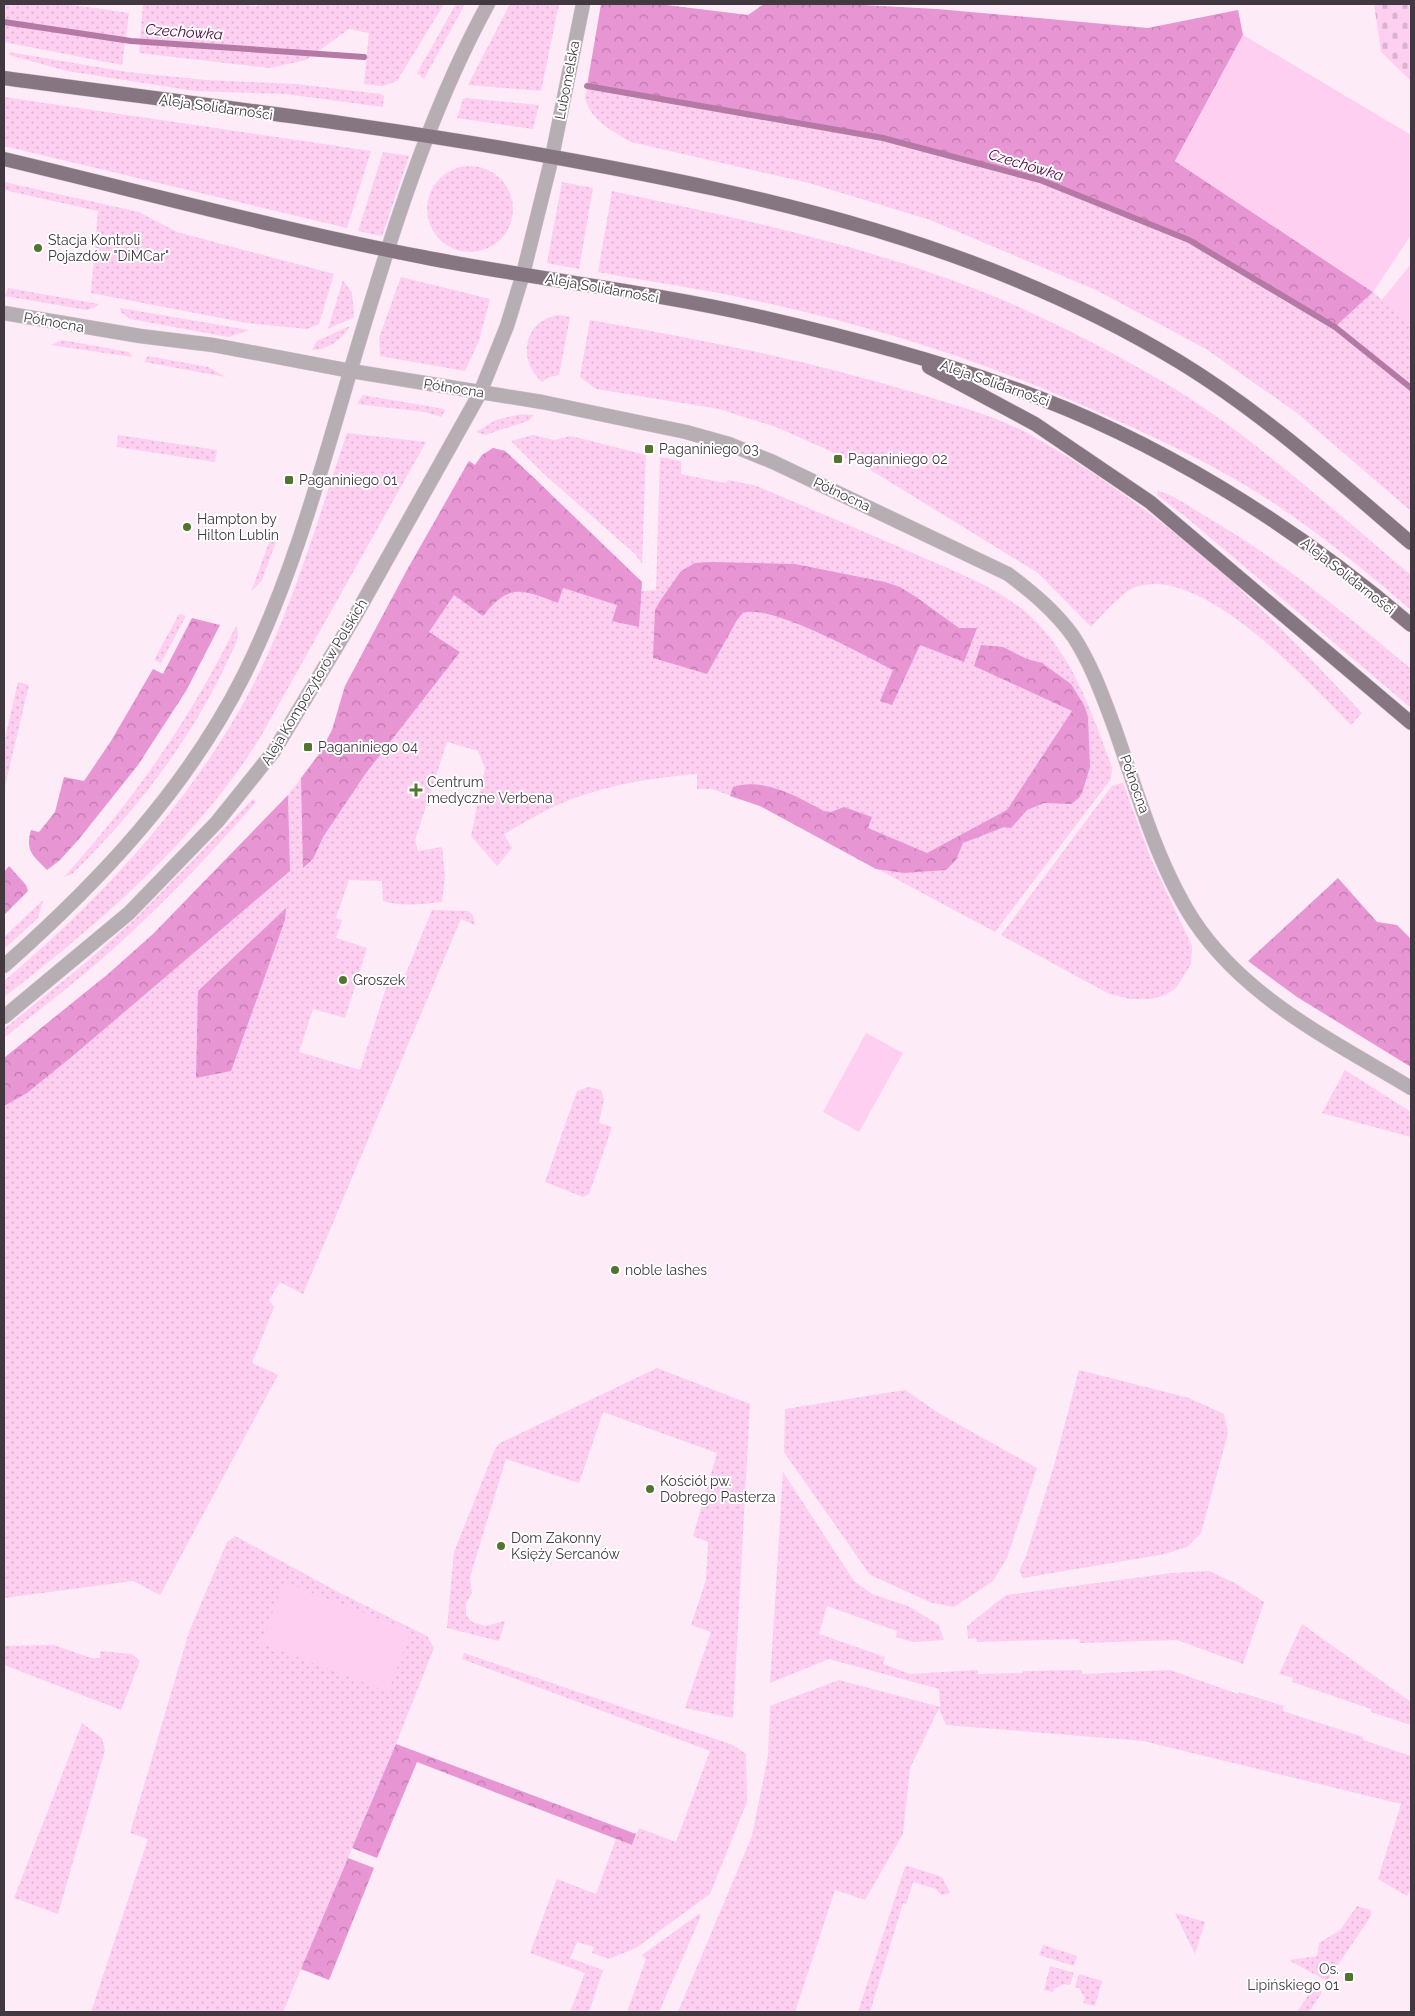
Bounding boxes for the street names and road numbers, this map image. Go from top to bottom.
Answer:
street label: Lubomelska [552,39,582,121]
street label: Aleja Solidarności [158,91,274,123]
street label: Aleja Solidarności [544,270,660,306]
street label: Północna [23,309,85,335]
street label: Aleja Solidarności [938,357,1052,409]
street label: Północna [423,375,485,401]
street label: Północna [811,474,873,514]
street label: Aleja Solidarności [1298,534,1398,618]
street label: Aleja Kompozytorów Polskich [258,596,370,768]
street label: Północna [1117,753,1153,815]

